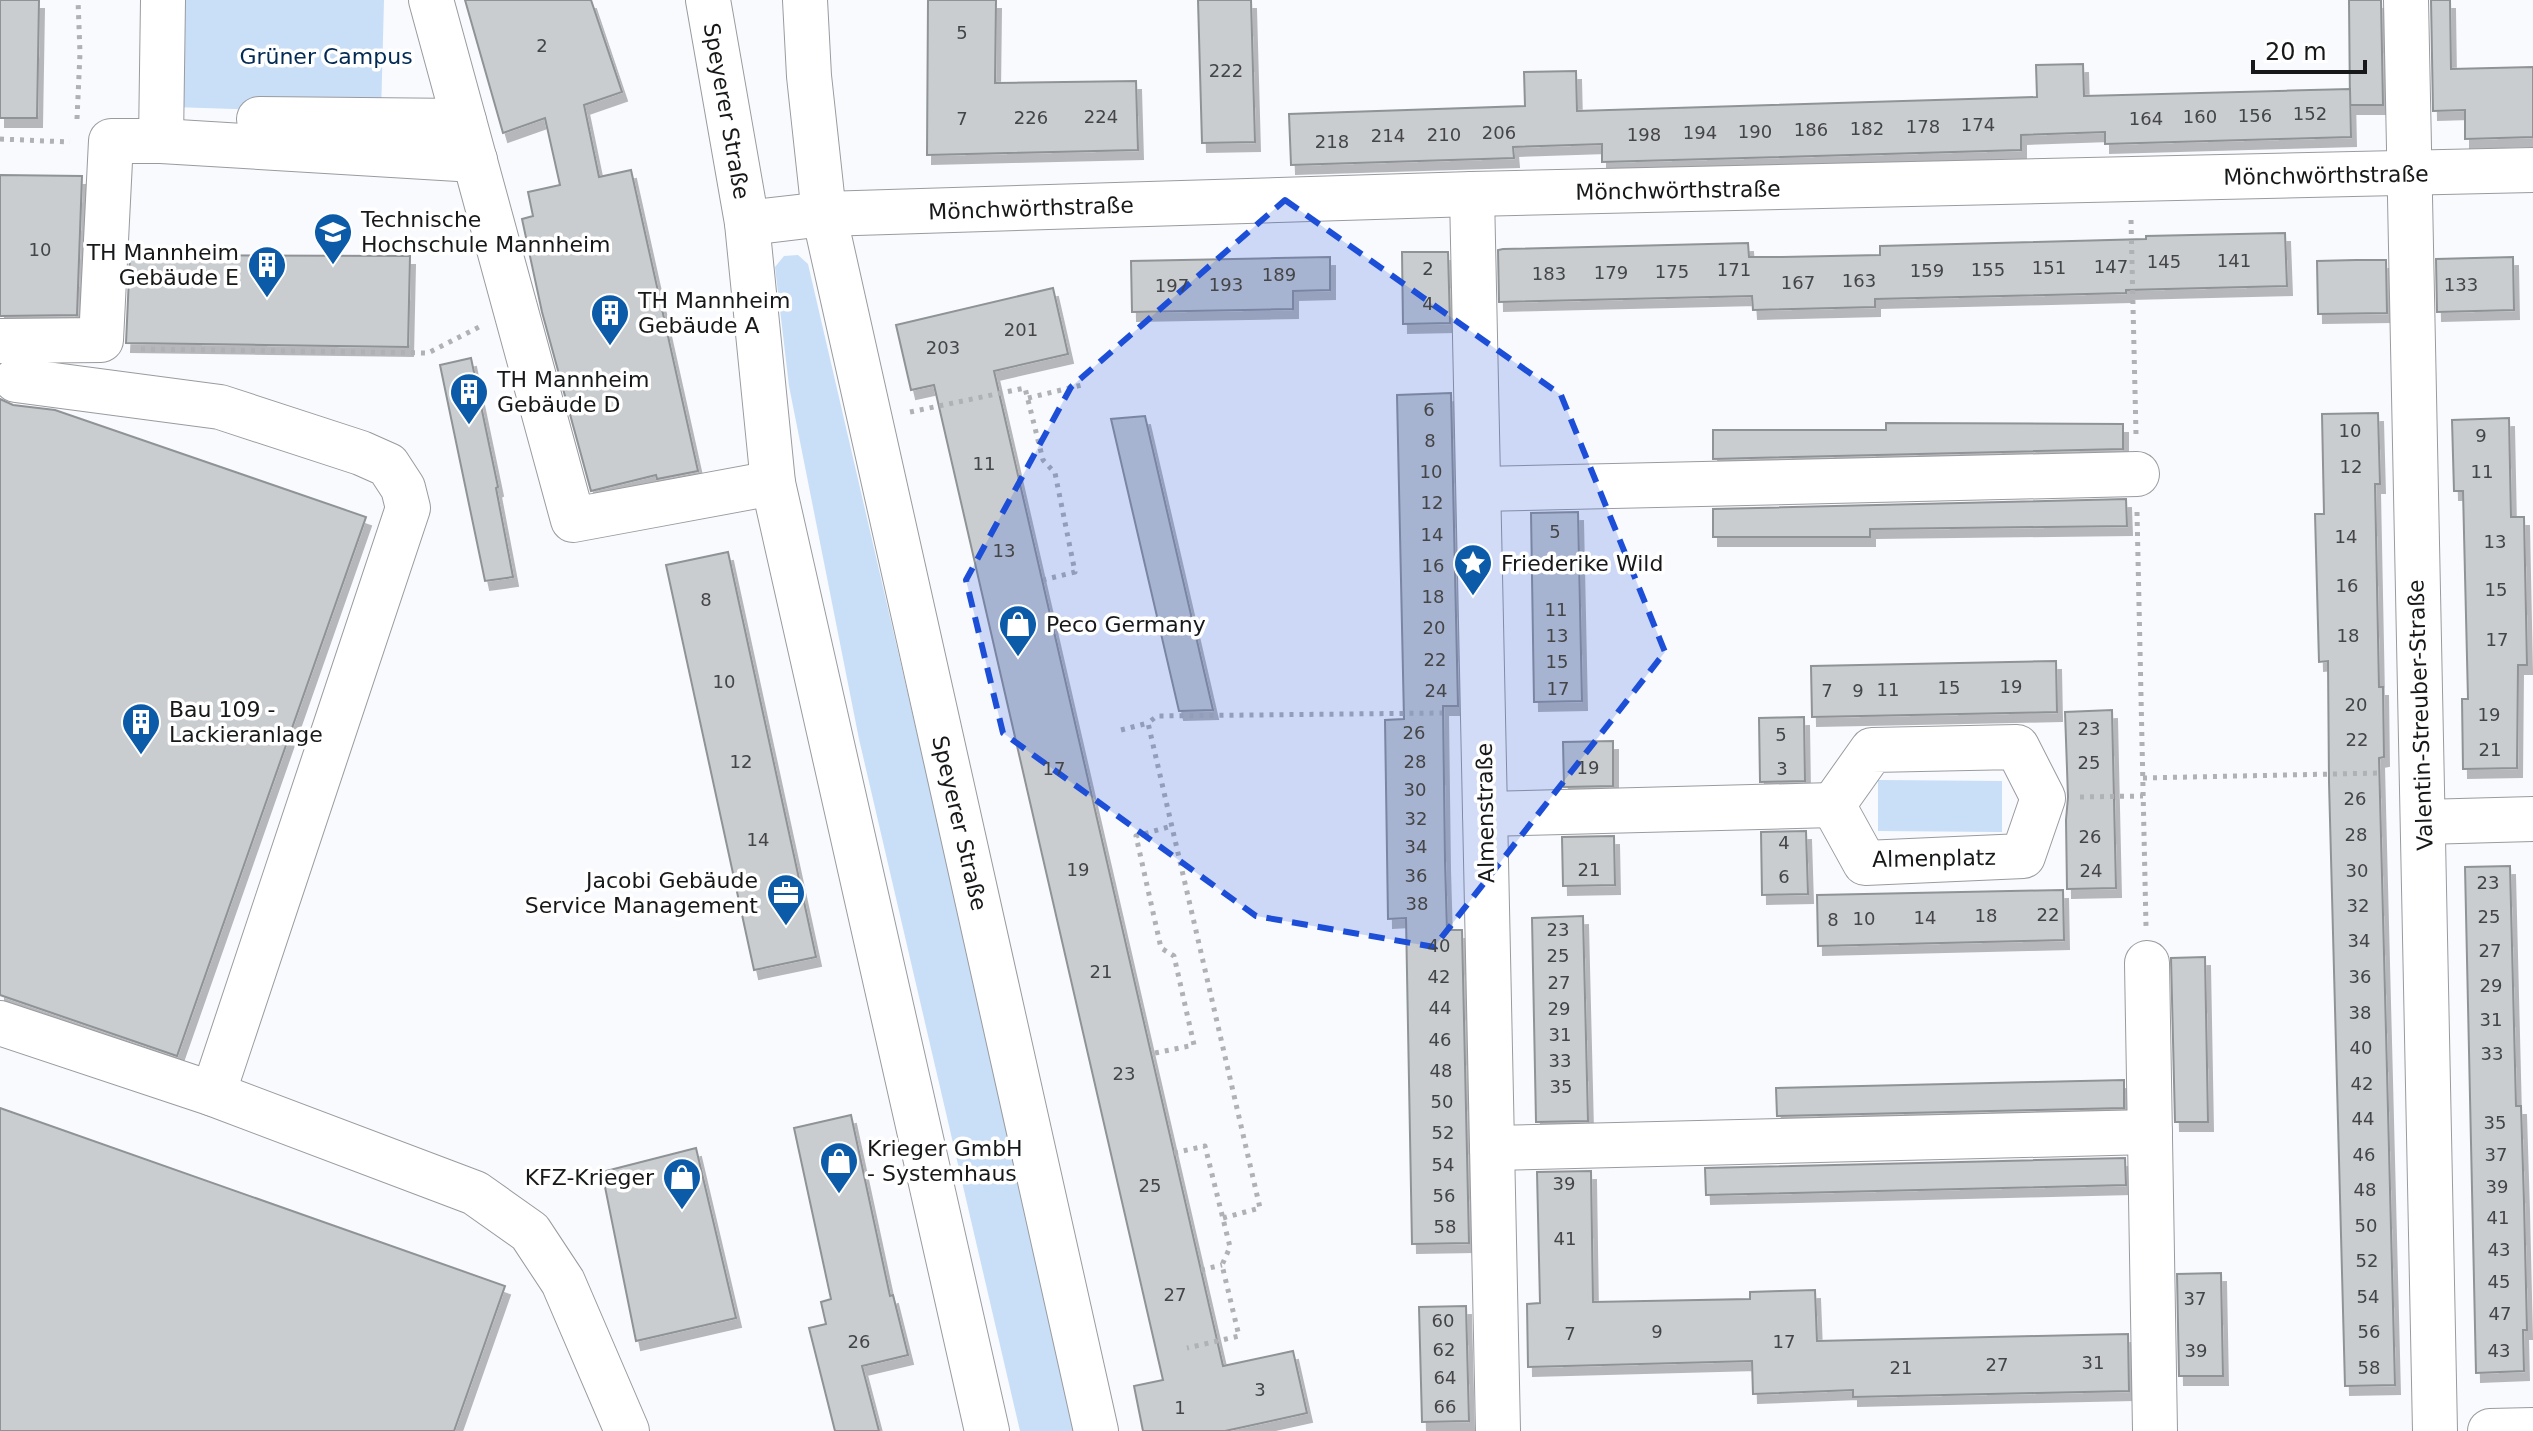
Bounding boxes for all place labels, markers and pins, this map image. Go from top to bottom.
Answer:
place label: Technische Hochschule Mannheim [360,207,611,257]
school or university icon: Technische Hochschule Mannheim [312,211,354,266]
place label: TH Mannheim Gebäude E [86,240,239,290]
building icon: TH Mannheim Gebäude E [246,244,288,299]
place label: TH Mannheim Gebäude A [637,288,790,338]
building icon: TH Mannheim Gebäude A [589,292,631,347]
place label: TH Mannheim Gebäude D [496,367,649,417]
building icon: TH Mannheim Gebäude D [448,371,490,426]
place icon: Friederike Wild [1452,542,1494,597]
place label: Friederike Wild [1501,551,1663,576]
shop icon: Peco Germany [997,603,1039,658]
place label: Peco Germany [1046,612,1206,637]
place label: Bau 109 - Lackieranlage [169,697,323,747]
building icon: Bau 109 - Lackieranlage [120,701,162,756]
place label: Jacobi Gebäude Service Management [525,868,758,918]
office icon: Jacobi Gebäude Service Management [765,872,807,927]
place label: Krieger GmbH - Systemhaus [867,1136,1023,1186]
shop icon: Krieger GmbH - Systemhaus [818,1140,860,1195]
shop icon: KFZ-Krieger [661,1156,703,1211]
place label: KFZ-Krieger [525,1165,655,1190]

